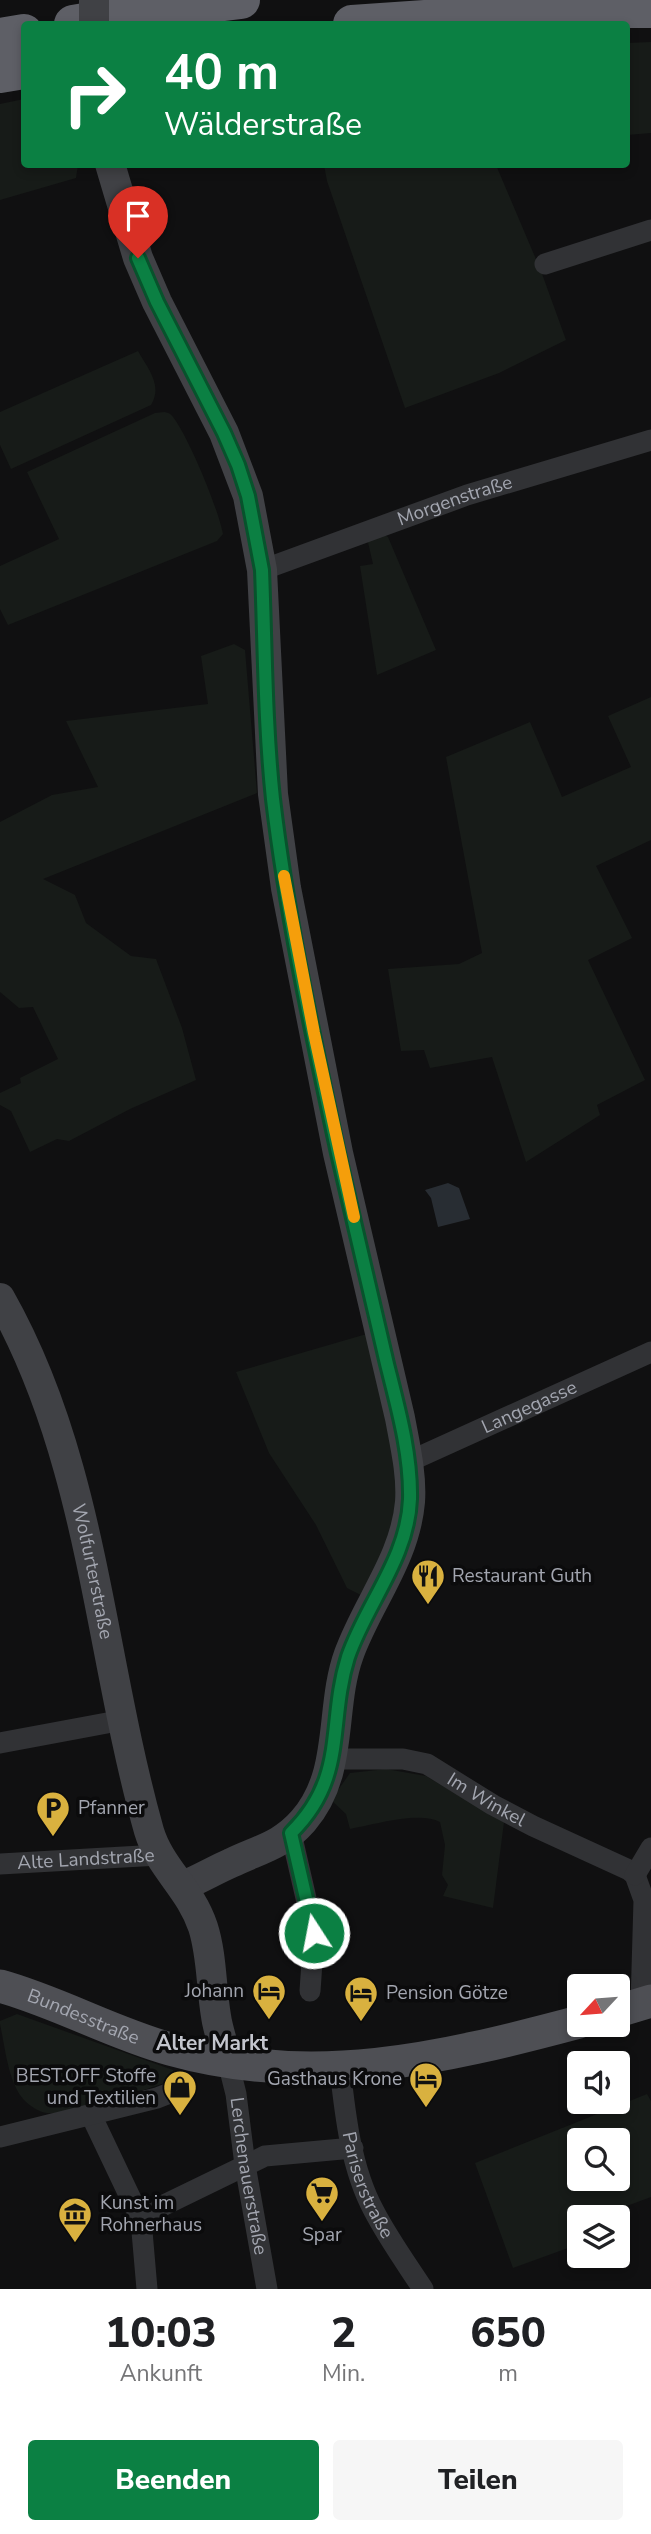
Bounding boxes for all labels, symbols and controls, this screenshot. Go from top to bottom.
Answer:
text: 40 m [164,39,279,106]
icon: right [49,49,140,140]
text: Wälderstraße [164,103,362,146]
pin [108,186,168,258]
icon: arrive [119,197,157,235]
street label: Morgenstraße [394,469,515,532]
street label: Langegasse [477,1374,581,1440]
street label: Wolfurterstraße [65,1501,119,1641]
restaurant icon: Restaurant Guth [409,1557,447,1606]
place label: Restaurant Guth [452,1563,592,1589]
street label: Im Winkel [442,1767,531,1833]
parking icon: Pfanner [34,1789,72,1838]
place label: Pfanner [78,1795,145,1821]
street label: Alte Landstraße [17,1842,155,1876]
position arrow [277,1896,351,1970]
hotel icon: Johann [250,1972,288,2021]
hotel icon: Pension Götze [342,1974,380,2023]
north arrow [567,1974,630,2037]
map controls [567,1974,630,2268]
place label: Johann [184,1978,244,2004]
place label: Pension Götze [386,1980,508,2006]
street label: Bundesstraße [24,1983,143,2051]
district label: Alter Markt [156,2029,269,2057]
button: sound [567,2051,630,2114]
hotel icon: Gasthaus Krone [407,2060,445,2109]
place label: BEST.OFF Stoffe und Textilien [16,2063,156,2111]
place label: Gasthaus Krone [267,2066,402,2092]
shop icon: BEST.OFF Stoffe und Textilien [161,2068,199,2117]
street label: Lerchenauerstraße [224,2096,274,2257]
button: search [567,2128,630,2191]
street label: Pariserstraße [336,2129,400,2243]
supermarket icon: Spar [303,2174,341,2223]
place label: Kunst im Rohnerhaus [100,2190,202,2238]
museum icon: Kunst im Rohnerhaus [56,2195,94,2244]
button: layers [567,2205,630,2268]
place label: Spar [302,2222,342,2248]
text: 10:03 [105,2305,217,2362]
text: 2 [331,2305,356,2362]
text: 650 [470,2305,546,2362]
text: Ankunft [120,2358,202,2389]
text: Min. [322,2358,365,2389]
text: m [498,2358,518,2389]
button: Beenden [28,2440,319,2520]
button: Teilen [333,2440,623,2520]

